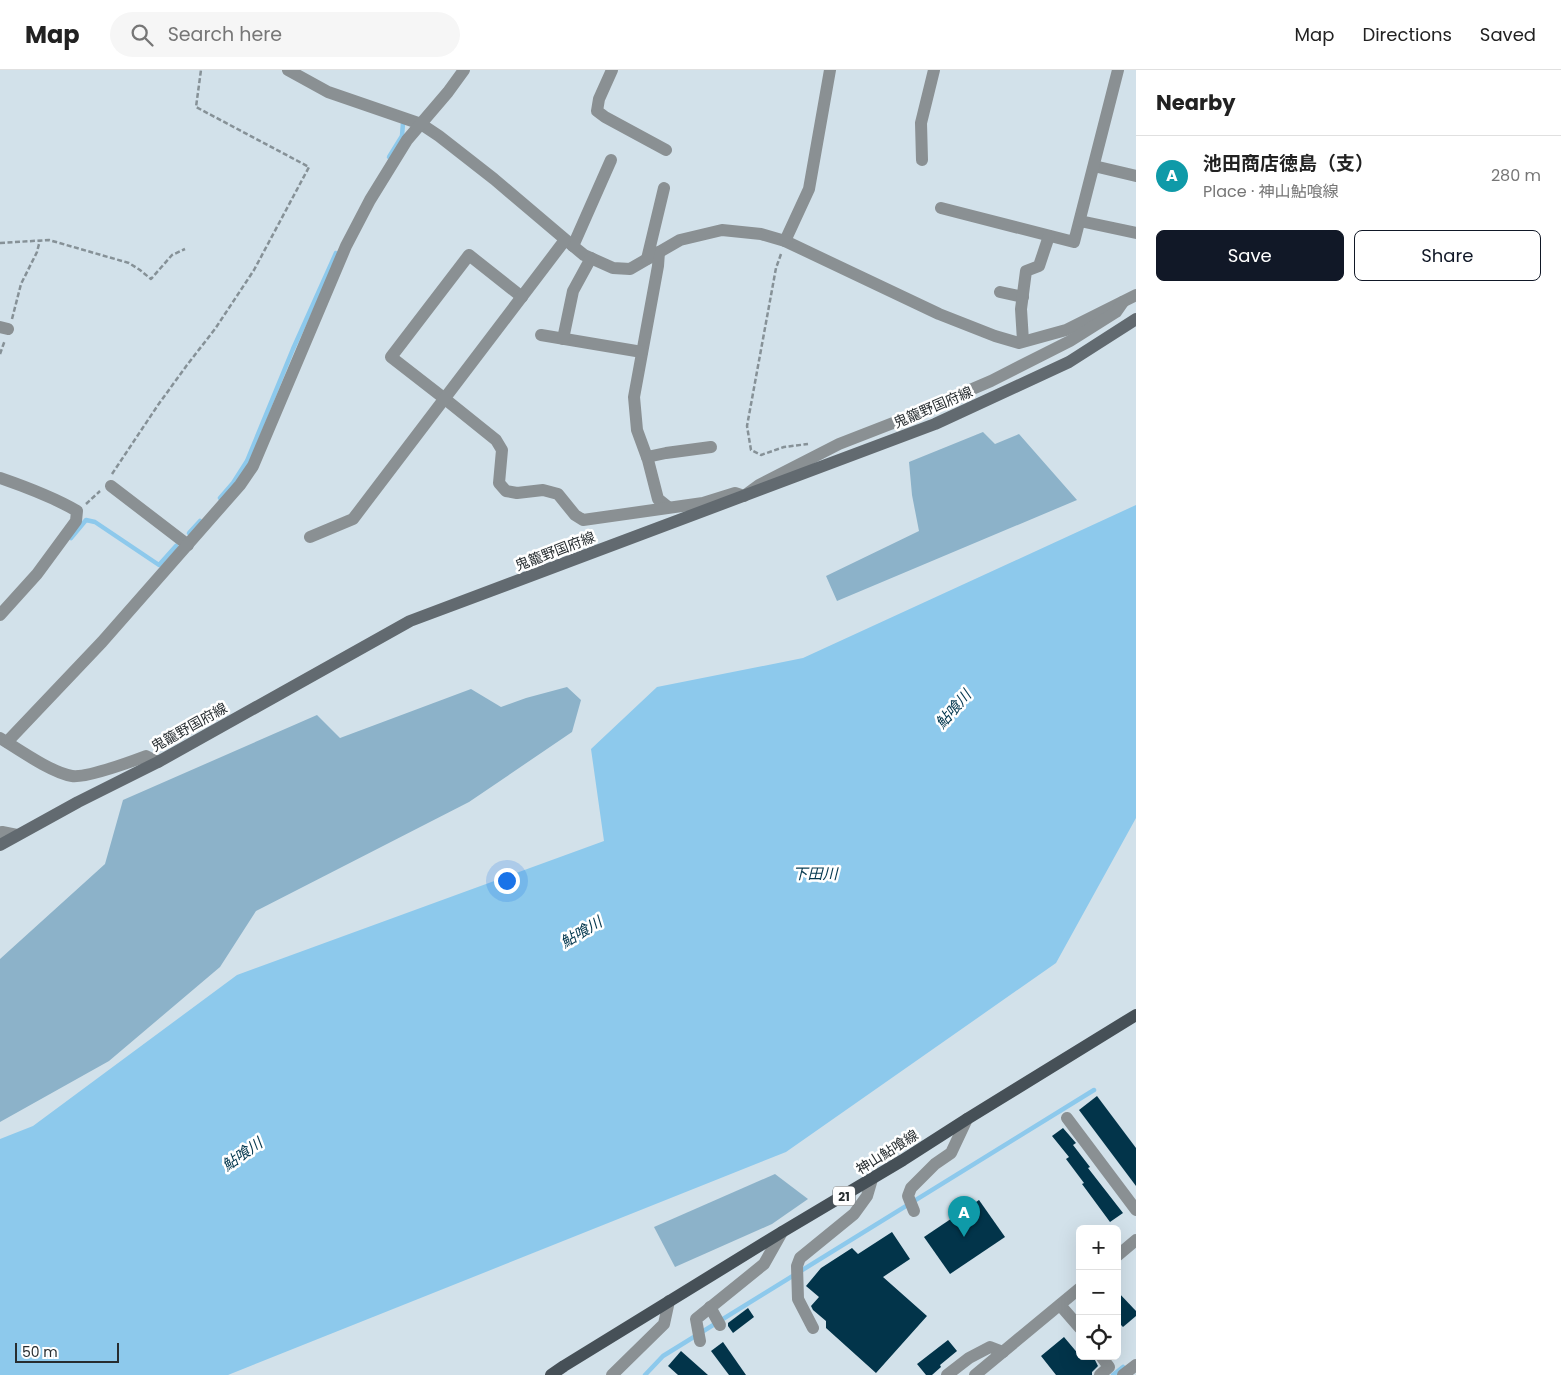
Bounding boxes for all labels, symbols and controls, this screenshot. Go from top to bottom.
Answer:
search box [110,12,460,57]
text: Map [25,18,80,51]
icon: search [128,21,156,49]
text: Search here [168,21,282,48]
text: Map [1295,22,1334,47]
text: Directions [1362,22,1452,47]
text: Saved [1480,22,1536,47]
text: Nearby [1156,88,1236,117]
text: 池田商店徳島（支） [1203,150,1374,177]
text: A [1166,164,1178,187]
text: 280 m [1491,164,1541,187]
text: Place · 神山鮎喰線 [1203,180,1339,203]
button: Save [1156,230,1344,281]
button: Share [1354,230,1541,281]
street label: 鬼籠野国府線 [890,381,976,433]
street label: 鬼籠野国府線 [512,527,598,575]
water label: 鮎喰川 [930,684,977,733]
street label: 鬼籠野国府線 [147,698,231,756]
water label: 下田川 [792,863,839,884]
your location [494,868,520,894]
water label: 鮎喰川 [556,910,607,953]
street label: 神山鮎喰線 [852,1125,922,1179]
water label: 鮎喰川 [218,1131,268,1176]
road number: 21 [833,1186,855,1206]
pin: A [948,1196,980,1237]
map controls [1076,1225,1121,1360]
button: + [1076,1225,1121,1270]
button: − [1076,1270,1121,1315]
button: locate [1076,1315,1121,1360]
scale bar [15,1340,119,1363]
text: 50 m [22,1342,58,1362]

